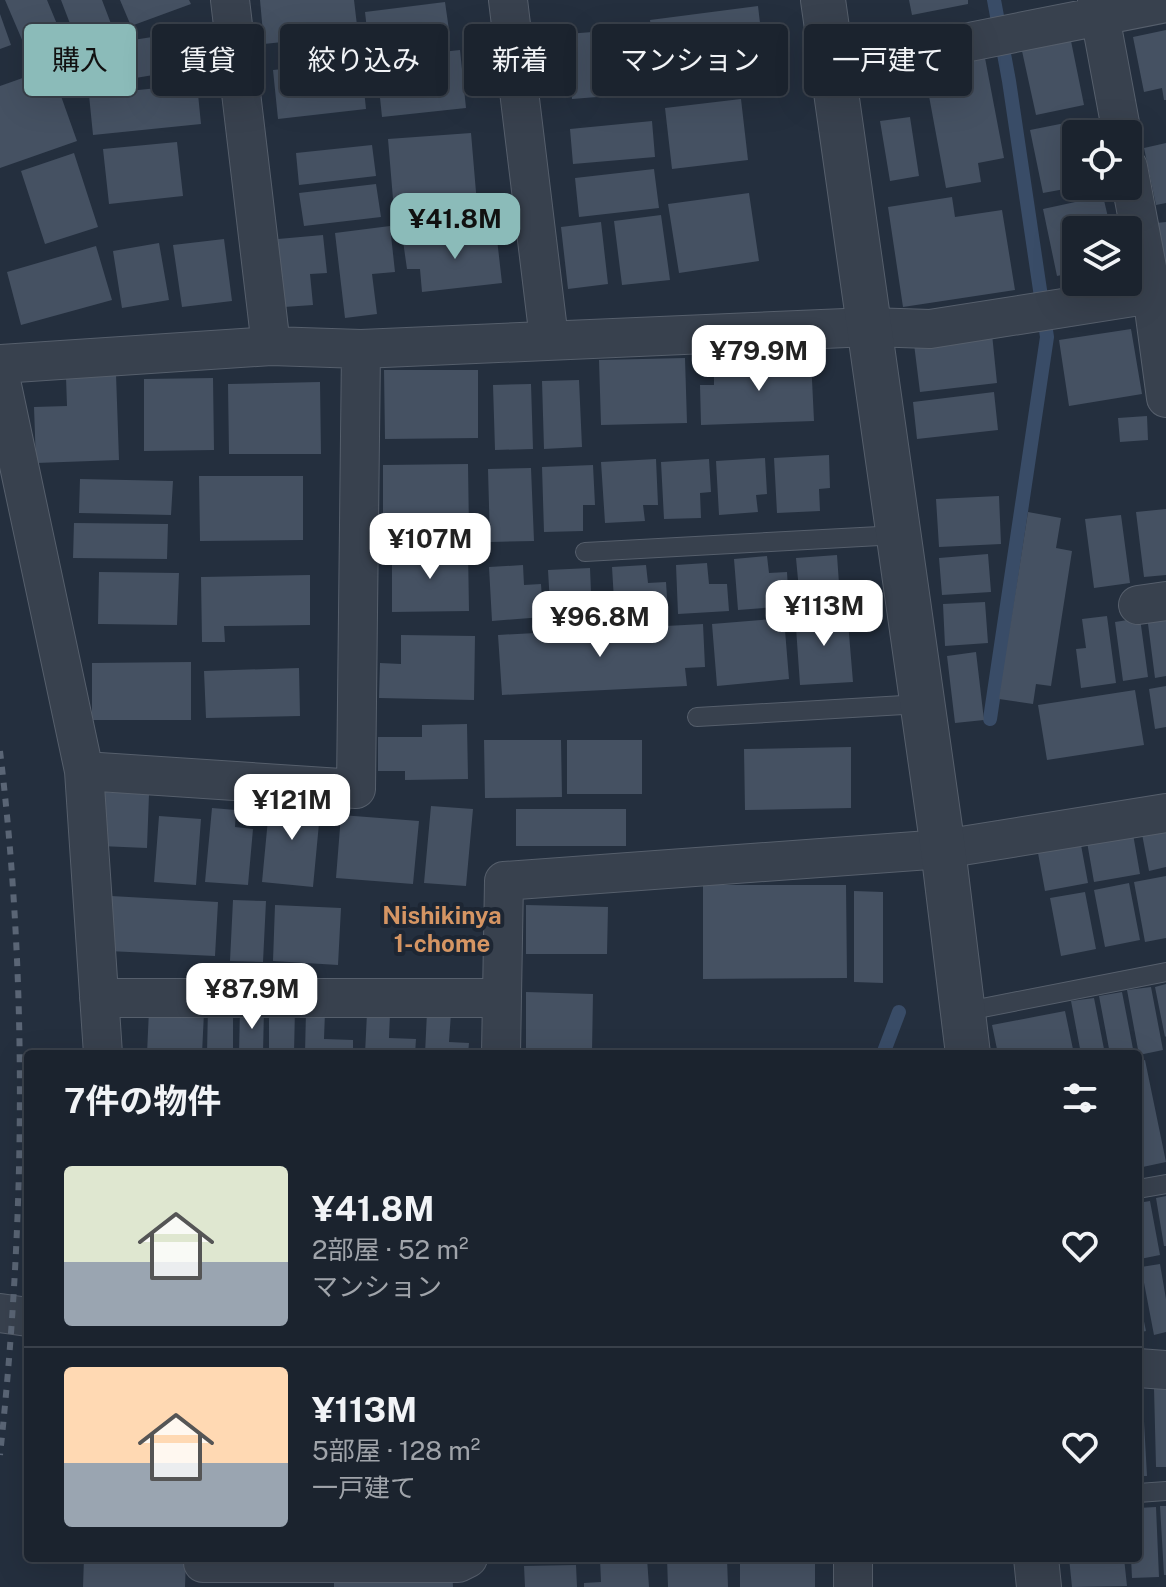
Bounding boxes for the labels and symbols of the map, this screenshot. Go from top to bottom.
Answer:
pin: ¥41.8M [390,193,520,261]
pin: ¥79.9M [694,325,824,393]
pin: ¥107M [374,513,486,581]
pin: ¥113M [768,580,880,648]
pin: ¥96.8M [535,591,665,659]
pin: ¥121M [236,774,348,842]
district label: Nishikinya 1-chome [382,901,502,957]
pin: ¥87.9M [187,963,317,1031]

